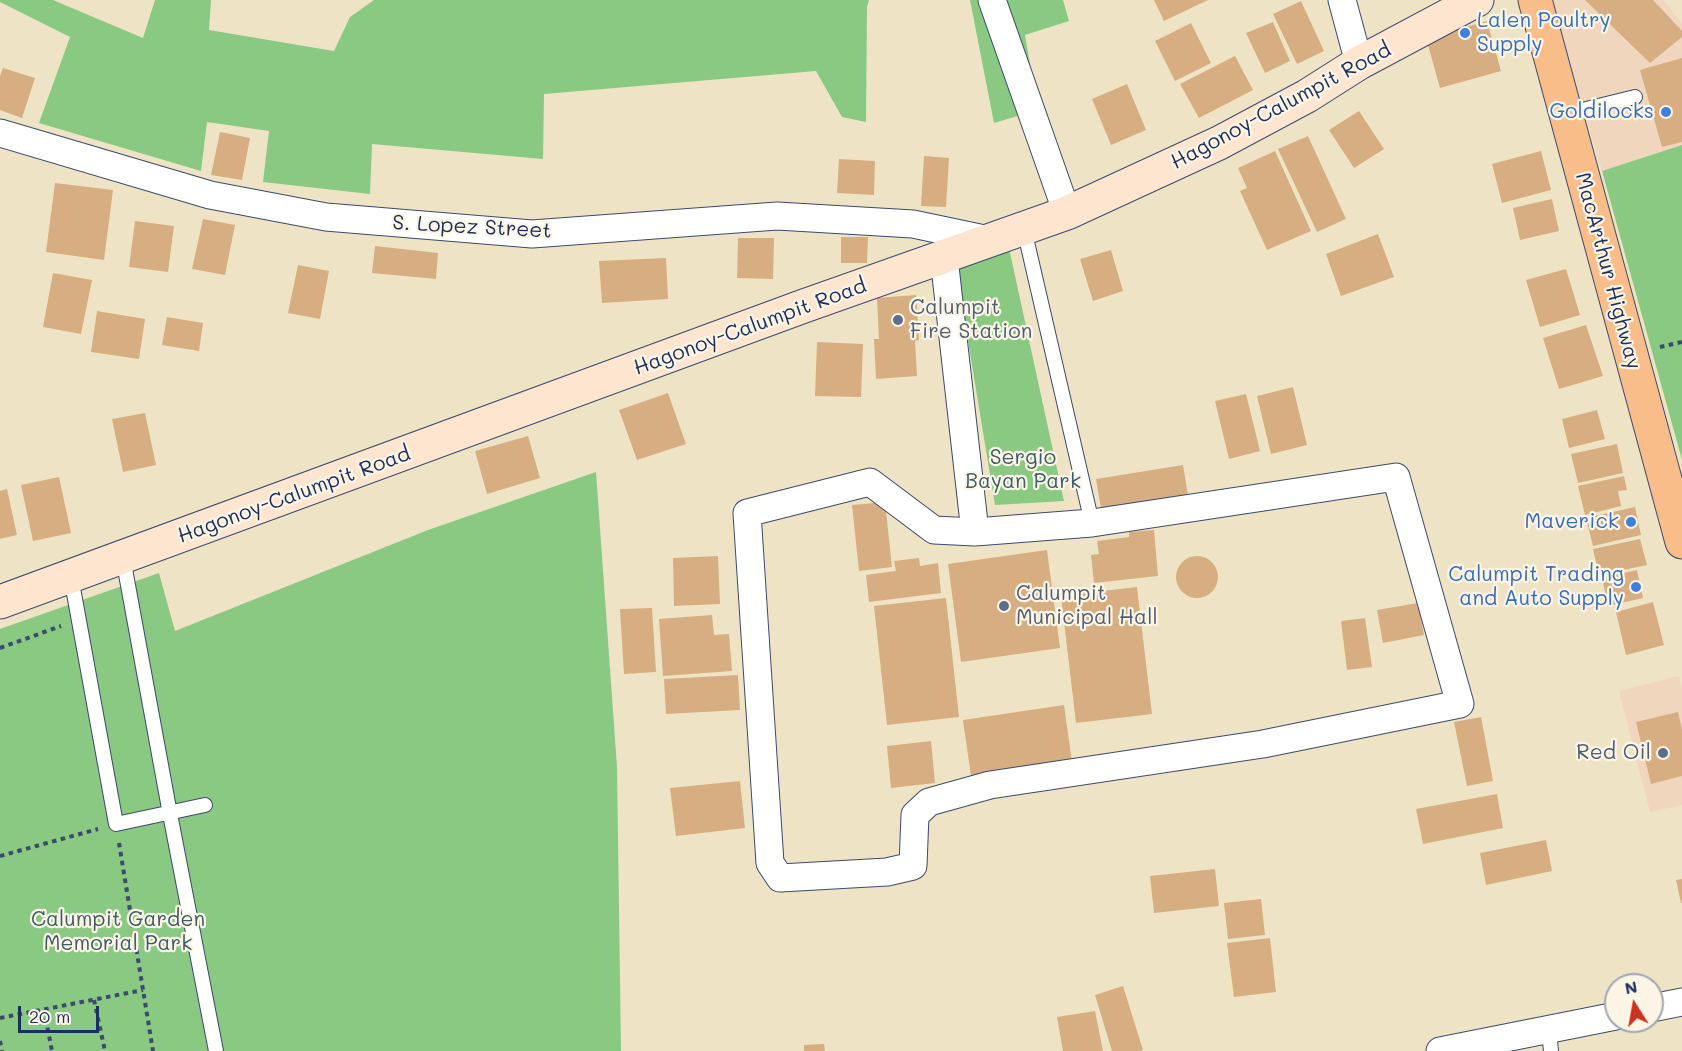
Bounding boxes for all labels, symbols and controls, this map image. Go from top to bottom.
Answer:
place label: Lalen Poultry Supply [1477,8,1611,58]
marker: Lalen Poultry Supply [1458,26,1472,40]
street label: Hagonoy-Calumpit Road [1167,37,1395,175]
place label: Goldilocks [1550,99,1654,125]
marker: Goldilocks [1659,105,1673,119]
street label: MacArthur Highway [1570,170,1646,372]
street label: S. Lopez Street [392,210,552,244]
street label: Hagonoy-Calumpit Road [630,273,870,381]
place label: Calumpit Fire Station [910,295,1032,345]
marker: Calumpit Fire Station [891,313,905,327]
street label: Hagonoy-Calumpit Road [174,441,414,549]
park label: Sergio Bayan Park [965,445,1081,495]
place label: Maverick [1525,509,1619,535]
marker: Maverick [1624,515,1638,529]
place label: Calumpit Trading and Auto Supply [1448,562,1624,612]
marker: Calumpit Trading and Auto Supply [1629,580,1643,594]
place label: Calumpit Municipal Hall [1016,581,1158,631]
marker: Calumpit Municipal Hall [997,599,1011,613]
place label: Red Oil [1576,740,1651,766]
marker: Red Oil [1656,746,1670,760]
park label: Calumpit Garden Memorial Park [31,907,205,957]
north arrow [1604,973,1664,1033]
text: N [1623,975,1639,998]
scale bar [21,994,102,1032]
text: 20 m [29,1004,70,1028]

